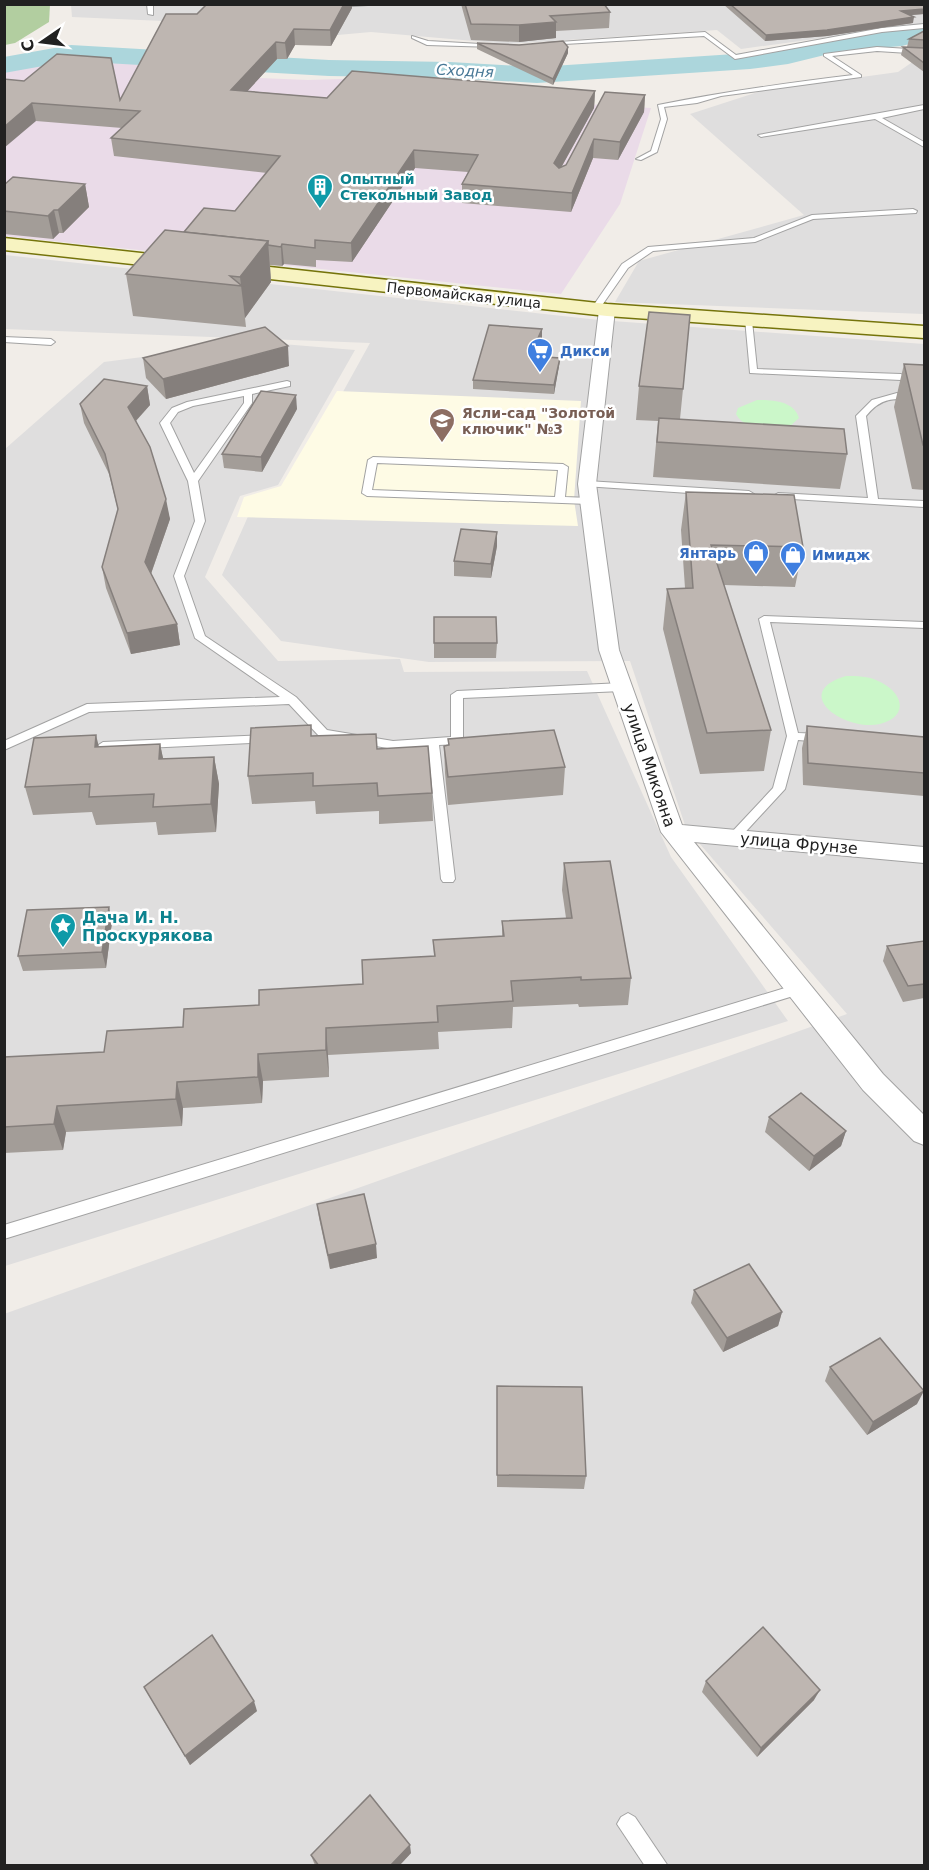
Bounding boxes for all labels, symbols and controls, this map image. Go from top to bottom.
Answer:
north arrow [12,12,72,72]
text: С [17,38,39,54]
water label: Сходня [436,61,494,81]
place label: Опытный Стекольный Завод [340,171,492,203]
building icon: Опытный Стекольный Завод [305,172,335,210]
street label: Первомайская улица [386,279,542,311]
supermarket icon: Дикси [525,336,555,374]
place label: Дикси [560,343,610,359]
place label: Ясли-сад "Золотой ключик" №3 [462,405,615,437]
school or university icon: Ясли-сад "Золотой ключик" №3 [427,406,457,444]
shop icon: Янтарь [741,538,771,576]
shop icon: Имидж [778,540,808,578]
place label: Янтарь [679,545,736,561]
place label: Имидж [812,547,870,563]
street label: улица Микояна [619,701,680,829]
street label: улица Фрунзе [739,829,859,858]
place label: Дача И. Н. Проскурякова [82,908,213,945]
place icon: Дача И. Н. Проскурякова [48,911,78,949]

